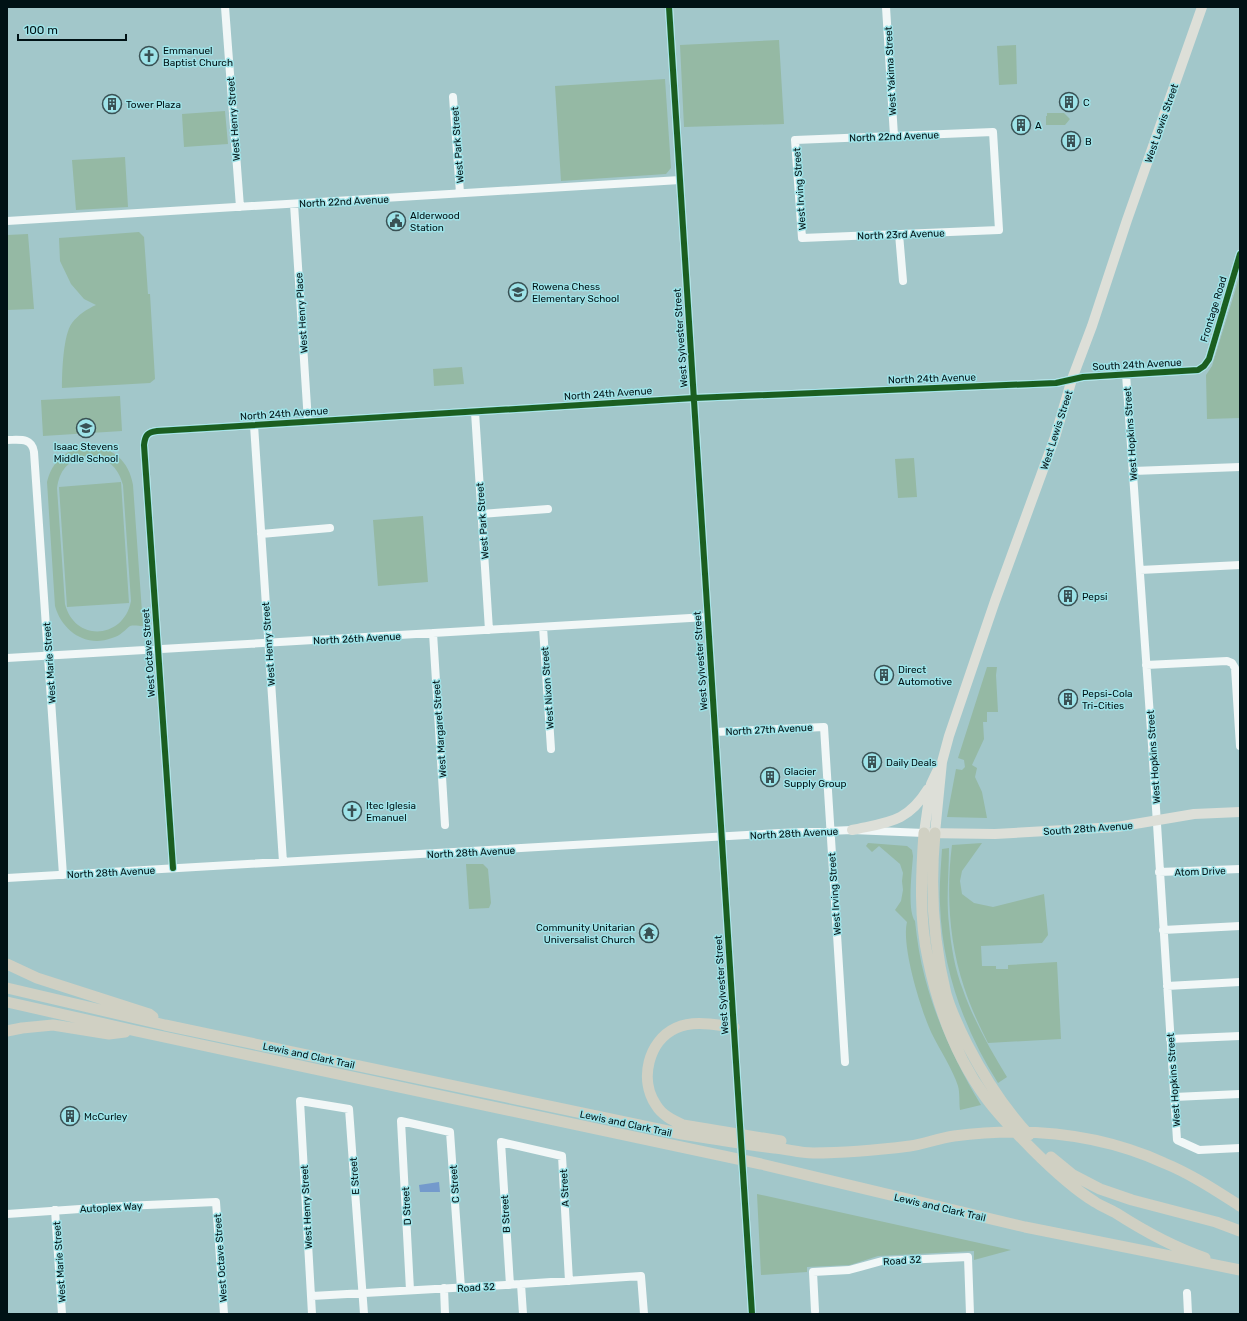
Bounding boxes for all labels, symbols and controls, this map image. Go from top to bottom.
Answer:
scale bar [18,16,126,42]
text: 100 m [24,23,58,37]
street label: West Yakima Street [883,26,899,116]
church icon: Emmanuel Baptist Church [138,45,160,67]
place label: Emmanuel Baptist Church [163,45,233,69]
street label: West Henry Street [225,76,243,161]
street label: West Lewis Street [1143,82,1181,164]
building icon: C [1058,91,1080,113]
building icon: Tower Plaza [101,93,123,115]
place label: C [1083,97,1090,109]
place label: Tower Plaza [126,99,181,111]
street label: West Park Street [449,106,467,184]
building icon: A [1010,114,1032,136]
place label: A [1035,120,1042,132]
street label: North 22nd Avenue [849,129,940,145]
building icon: B [1060,130,1082,152]
place label: B [1085,136,1092,148]
street label: West Irving Street [791,147,809,231]
street label: North 22nd Avenue [299,194,390,210]
public building icon: Alderwood Station [385,210,407,232]
place label: Alderwood Station [410,210,460,234]
street label: North 23rd Avenue [857,227,945,243]
street label: West Henry Place [293,272,311,354]
street label: Frontage Road [1198,275,1230,344]
school or university icon: Rowena Chess Elementary School [507,281,529,303]
place label: Rowena Chess Elementary School [532,281,619,305]
street label: West Sylvester Street [672,288,690,388]
street label: South 24th Avenue [1092,357,1183,373]
street label: North 24th Avenue [888,371,977,387]
street label: North 24th Avenue [564,385,653,403]
street label: West Hopkins Street [1122,387,1140,481]
street label: West Lewis Street [1038,389,1075,472]
street label: North 24th Avenue [240,405,329,423]
school or university icon: Isaac Stevens Middle School [75,417,97,439]
place label: Isaac Stevens Middle School [54,441,118,465]
street label: West Park Street [474,482,492,560]
building icon: Pepsi [1057,585,1079,607]
place label: Pepsi [1082,591,1107,603]
street label: West Henry Street [260,601,278,686]
street label: West Octave Street [140,608,158,698]
street label: West Sylvester Street [692,611,710,711]
street label: West Marie Street [41,622,59,704]
street label: North 26th Avenue [313,631,402,647]
street label: West Nixon Street [539,646,557,730]
building icon: Direct Automotive [873,664,895,686]
place label: Direct Automotive [898,664,953,688]
street label: West Margaret Street [431,680,449,778]
building icon: Pepsi-Cola Tri-Cities [1057,688,1079,710]
place label: Pepsi-Cola Tri-Cities [1082,688,1133,712]
street label: West Hopkins Street [1145,710,1163,804]
street label: North 27th Avenue [725,722,813,738]
building icon: Daily Deals [861,751,883,773]
place label: Daily Deals [886,757,937,769]
building icon: Glacier Supply Group [759,766,781,788]
place label: Glacier Supply Group [784,766,847,790]
church icon: Itec Iglesia Emanuel [341,800,363,822]
place label: Itec Iglesia Emanuel [366,800,416,824]
street label: South 28th Avenue [1043,820,1134,838]
street label: North 28th Avenue [750,826,839,842]
street label: North 28th Avenue [427,845,516,861]
street label: West Irving Street [826,852,844,936]
street label: North 28th Avenue [67,865,156,881]
street label: Atom Drive [1174,865,1226,879]
place label: Community Unitarian Universalist Church [536,922,635,946]
temple icon: Community Unitarian Universalist Church [638,922,660,944]
street label: West Sylvester Street [713,935,731,1035]
street label: West Hopkins Street [1165,1033,1183,1127]
street label: Lewis and Clark Trail [262,1040,356,1072]
building icon: McCurley [59,1105,81,1127]
street label: Lewis and Clark Trail [579,1108,673,1140]
place label: McCurley [84,1111,128,1123]
street label: E Street [348,1157,362,1195]
street label: C Street [448,1164,462,1203]
street label: West Henry Street [299,1165,315,1249]
street label: A Street [558,1169,572,1207]
street label: D Street [400,1186,414,1225]
street label: Lewis and Clark Trail [893,1192,987,1224]
street label: B Street [499,1195,513,1233]
street label: Autoplex Way [79,1200,143,1216]
street label: West Octave Street [212,1213,230,1303]
street label: West Marie Street [51,1221,69,1303]
street label: Road 32 [883,1254,922,1268]
street label: Road 32 [457,1281,495,1295]

